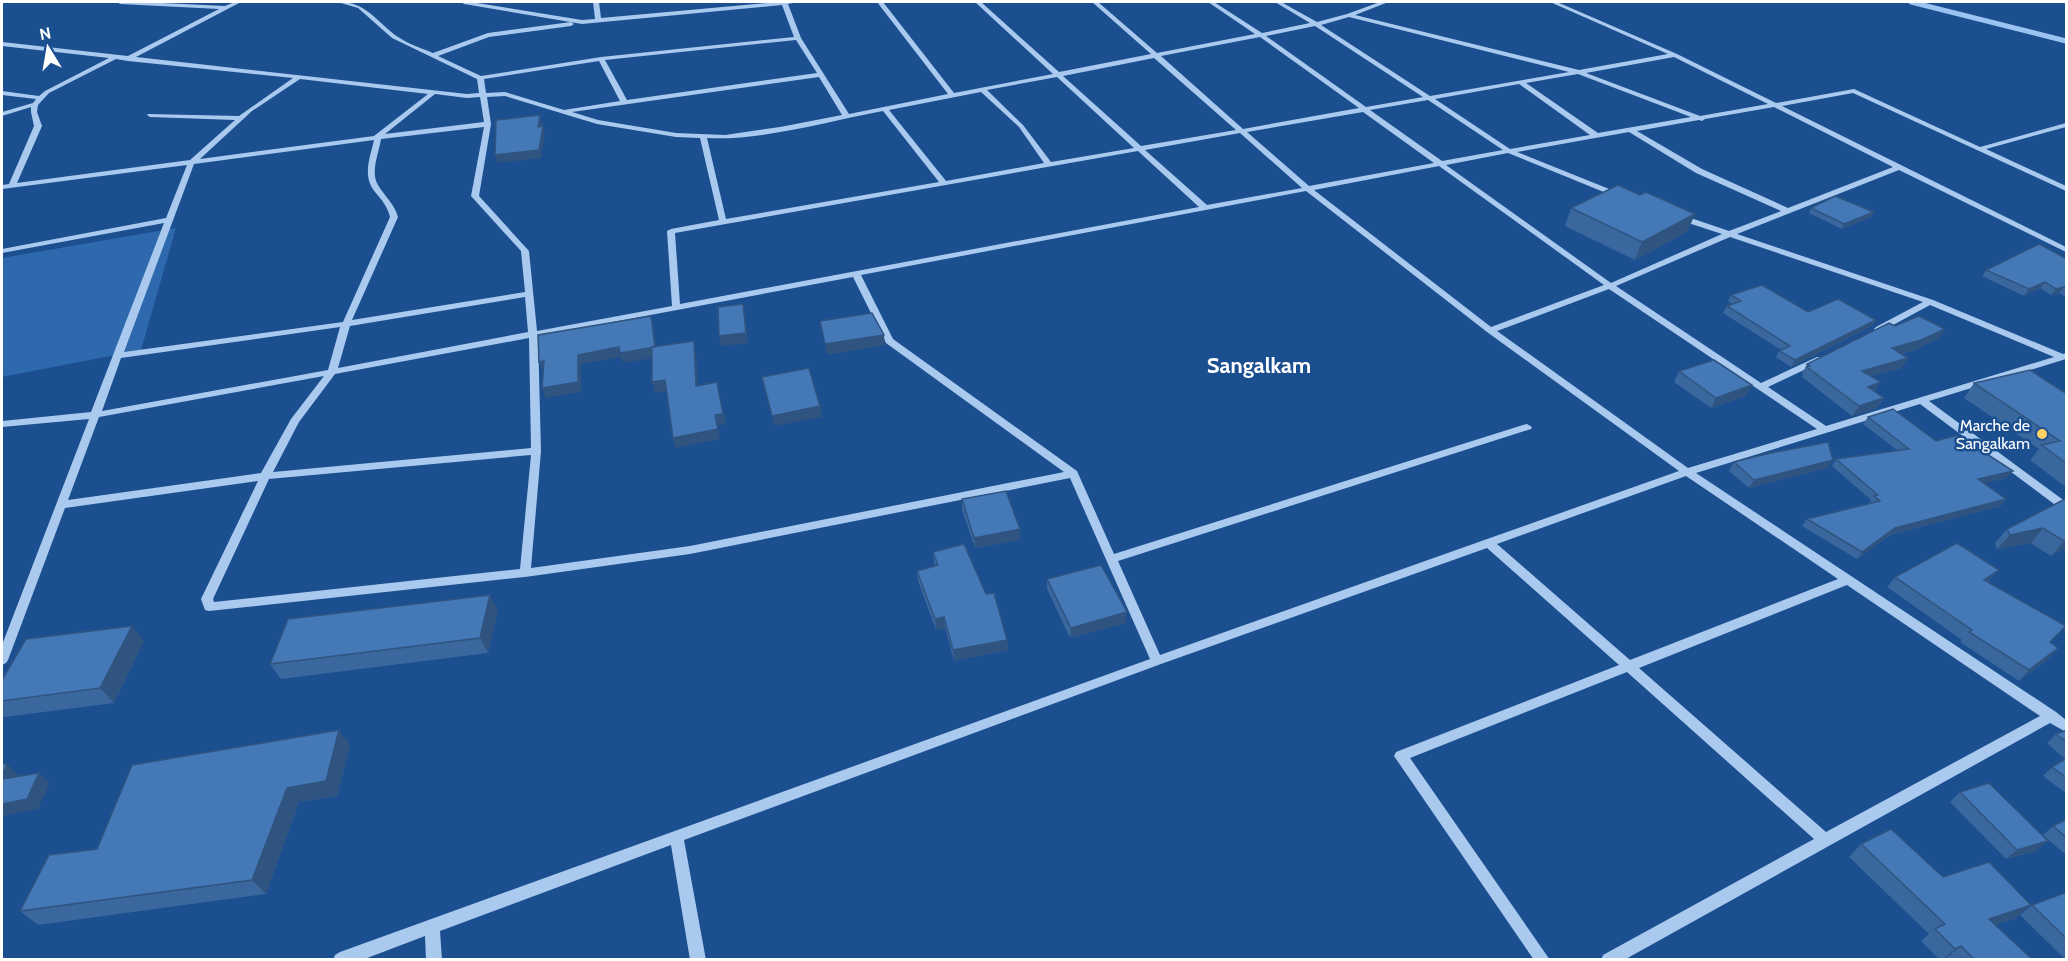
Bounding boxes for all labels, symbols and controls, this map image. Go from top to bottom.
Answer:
north arrow [18,18,78,78]
text: N [38,23,53,44]
district label: Sangalkam [1207,352,1311,379]
place label: Marche de Sangalkam [1956,416,2030,453]
marker: Marche de Sangalkam [2035,427,2049,441]

